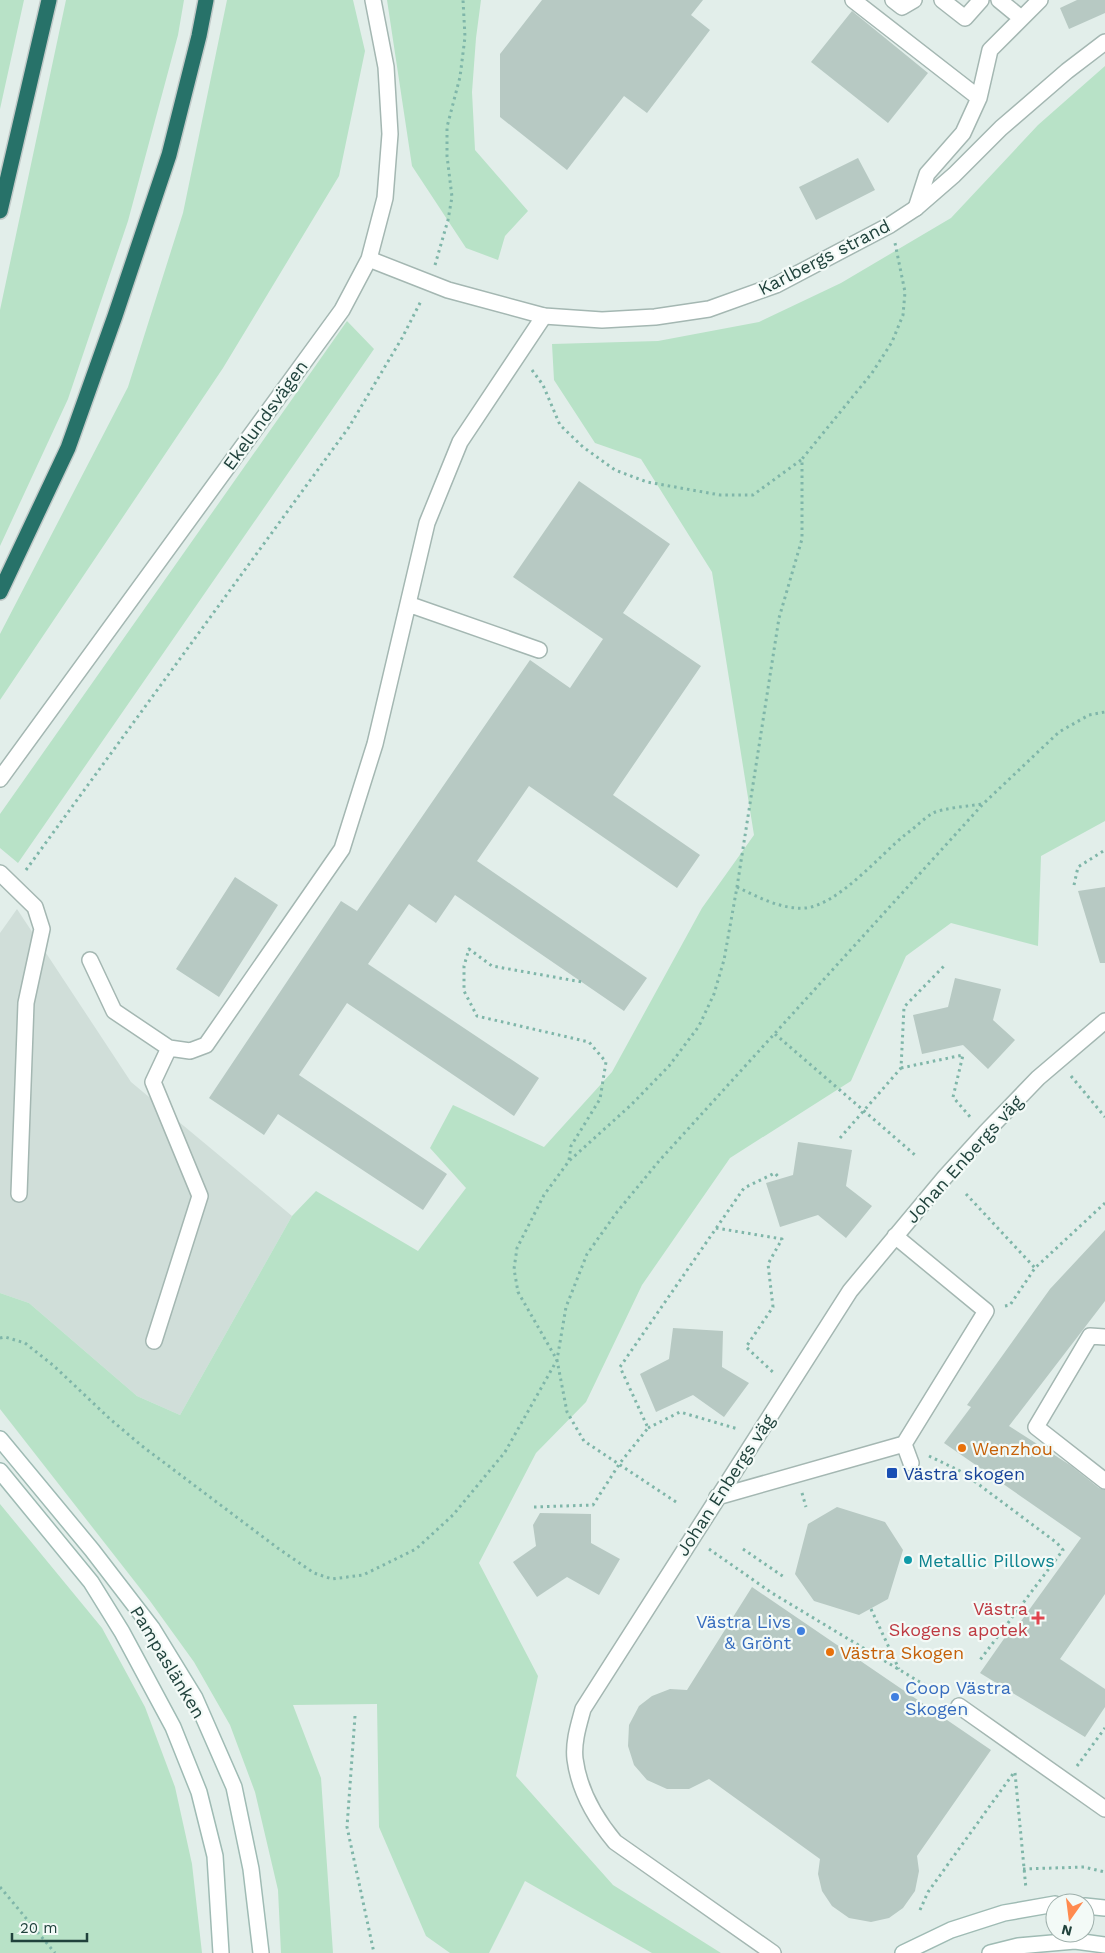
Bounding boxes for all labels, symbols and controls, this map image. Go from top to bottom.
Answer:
street label: Karlbergs strand [755,215,893,299]
street label: Ekelundsvägen [218,356,312,474]
street label: Johan Enbergs väg [901,1091,1027,1227]
street label: Johan Enbergs väg [671,1410,779,1560]
place label: Wenzhou [972,1438,1053,1459]
marker: Wenzhou [956,1442,968,1454]
place label: Västra skogen [903,1463,1025,1484]
marker: Västra skogen [885,1466,899,1480]
place label: Metallic Pillows [918,1550,1055,1571]
marker: Metallic Pillows [902,1554,914,1566]
place label: Västra Skogens apotek [889,1598,1028,1640]
street label: Pampaslänken [126,1602,210,1722]
place label: Västra Livs & Grönt [696,1611,791,1653]
marker: Västra Skogens apotek [1032,1612,1044,1624]
marker: Västra Livs & Grönt [795,1625,807,1637]
place label: Västra Skogen [840,1642,964,1663]
marker: Västra Skogen [824,1646,836,1658]
place label: Coop Västra Skogen [905,1677,1011,1719]
marker: Coop Västra Skogen [889,1691,901,1703]
north arrow [1045,1893,1095,1943]
scale bar [12,1910,88,1942]
text: 20 m [20,1919,58,1937]
text: N [1060,1922,1074,1940]

